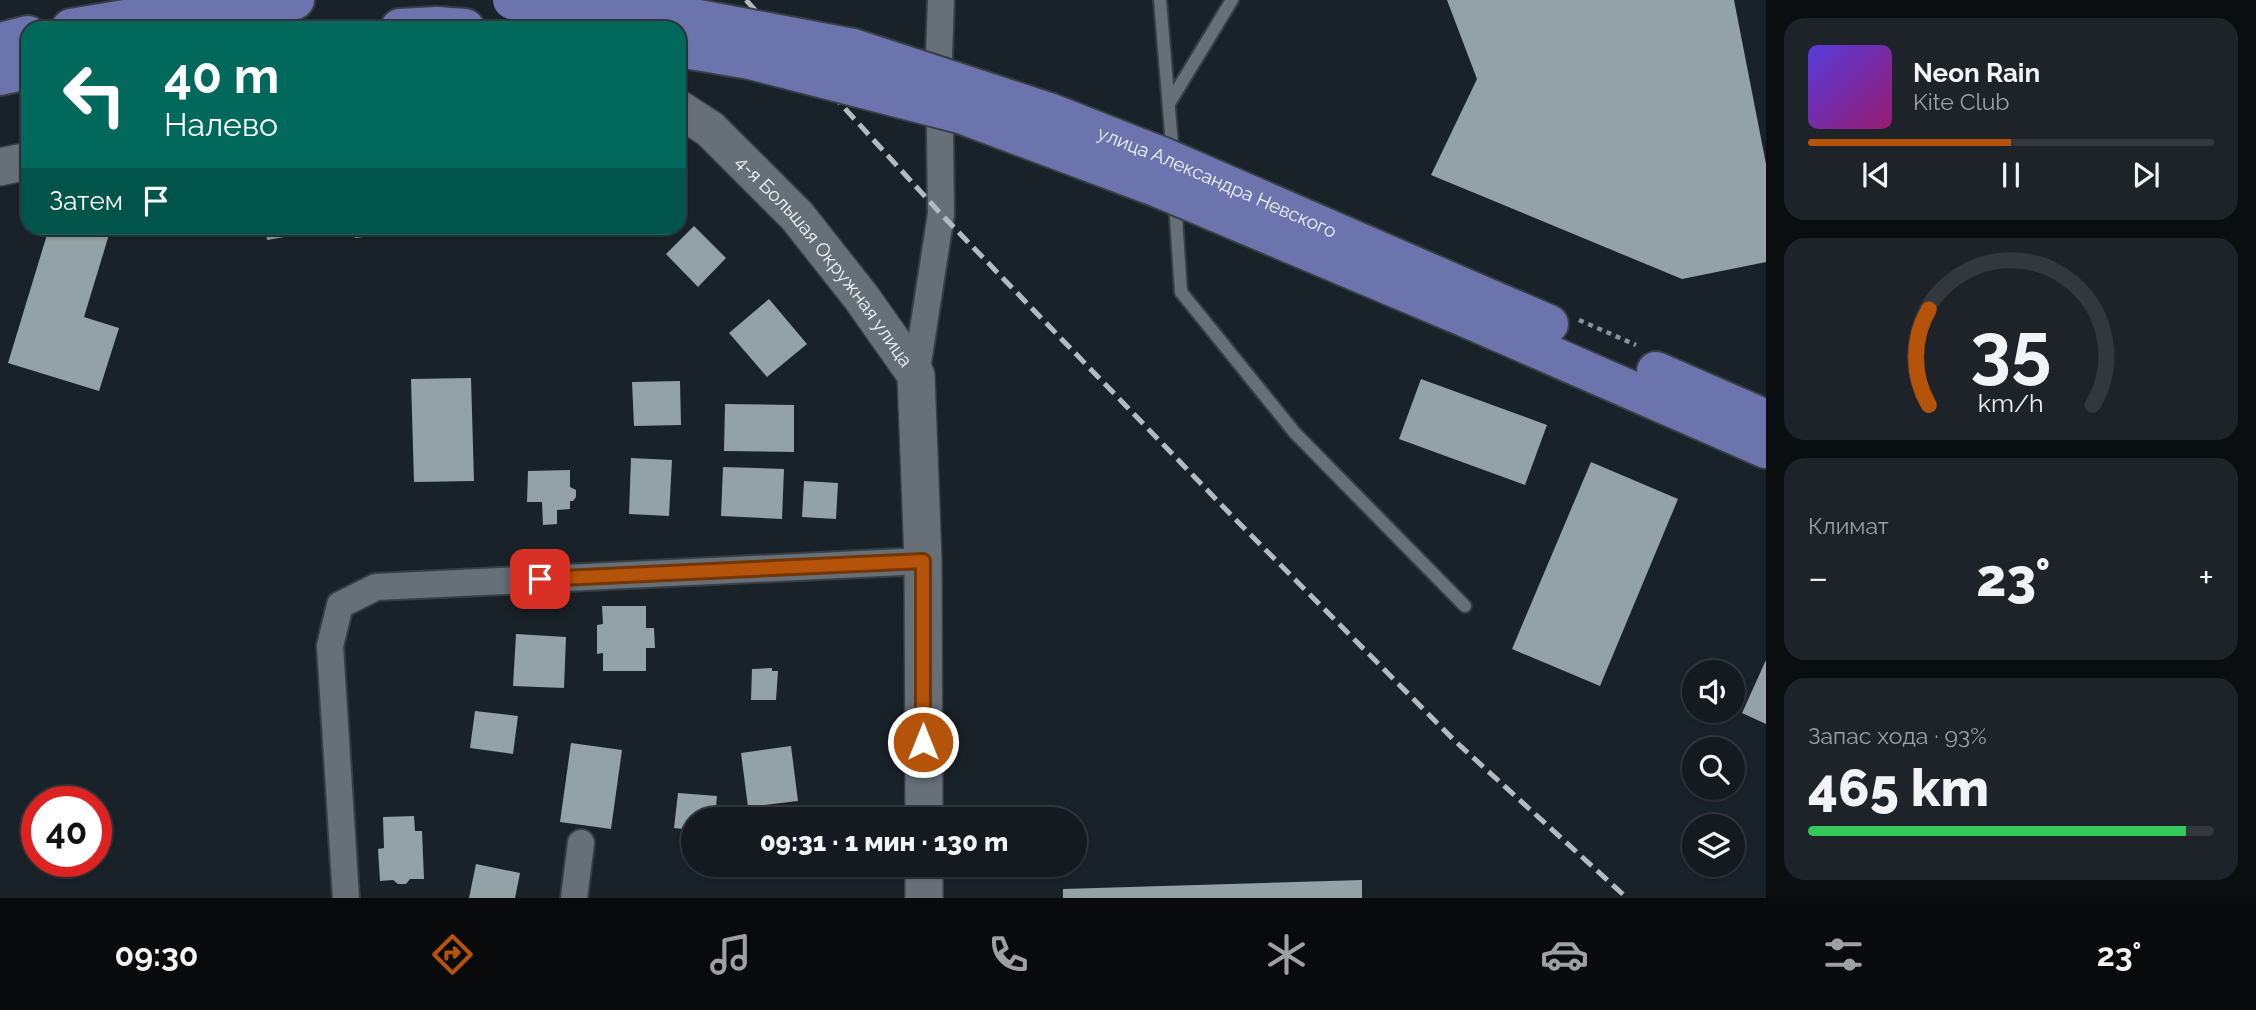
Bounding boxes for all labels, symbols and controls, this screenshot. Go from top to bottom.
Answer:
text: 40 m [164,47,279,104]
icon: left [49,49,140,140]
text: Neon Rain [1913,58,2040,88]
text: Kite Club [1913,88,2010,115]
text: Налево [164,106,278,143]
street label: улица Александра Невского [1095,121,1340,242]
street label: 4-я Большая Окружная улица [732,151,918,371]
icon: previous [1857,156,1895,194]
icon: pause [1992,156,2030,194]
icon: next [2127,156,2165,194]
icon: arrive [137,182,175,220]
text: Затем [49,186,123,216]
text: 35 [1971,307,2051,392]
text: km/h [1978,388,2044,418]
text: Климат [1808,512,1889,539]
text: 23° [1976,547,2050,608]
pin [510,549,570,609]
text: − [1808,555,1828,600]
text: + [2198,555,2214,600]
icon: arrive [521,560,559,598]
map controls [1682,660,1745,877]
button: sound [1682,660,1745,723]
position arrow [886,705,960,779]
text: Запас хода · 93% [1808,722,1987,749]
button: search [1682,737,1745,800]
text: 465 km [1808,757,1989,818]
speed limit sign: 40 [21,786,112,877]
button: layers [1682,814,1745,877]
text: 09:31 · 1 мин · 130 m [760,827,1008,857]
icon: directions [428,930,477,979]
icon: music [706,930,755,979]
icon: phone [984,930,1033,979]
icon: climate [1262,930,1311,979]
icon: car [1540,930,1589,979]
icon: filters [1819,930,1868,979]
text: 09:30 [115,936,199,973]
text: 23° [2097,936,2141,973]

